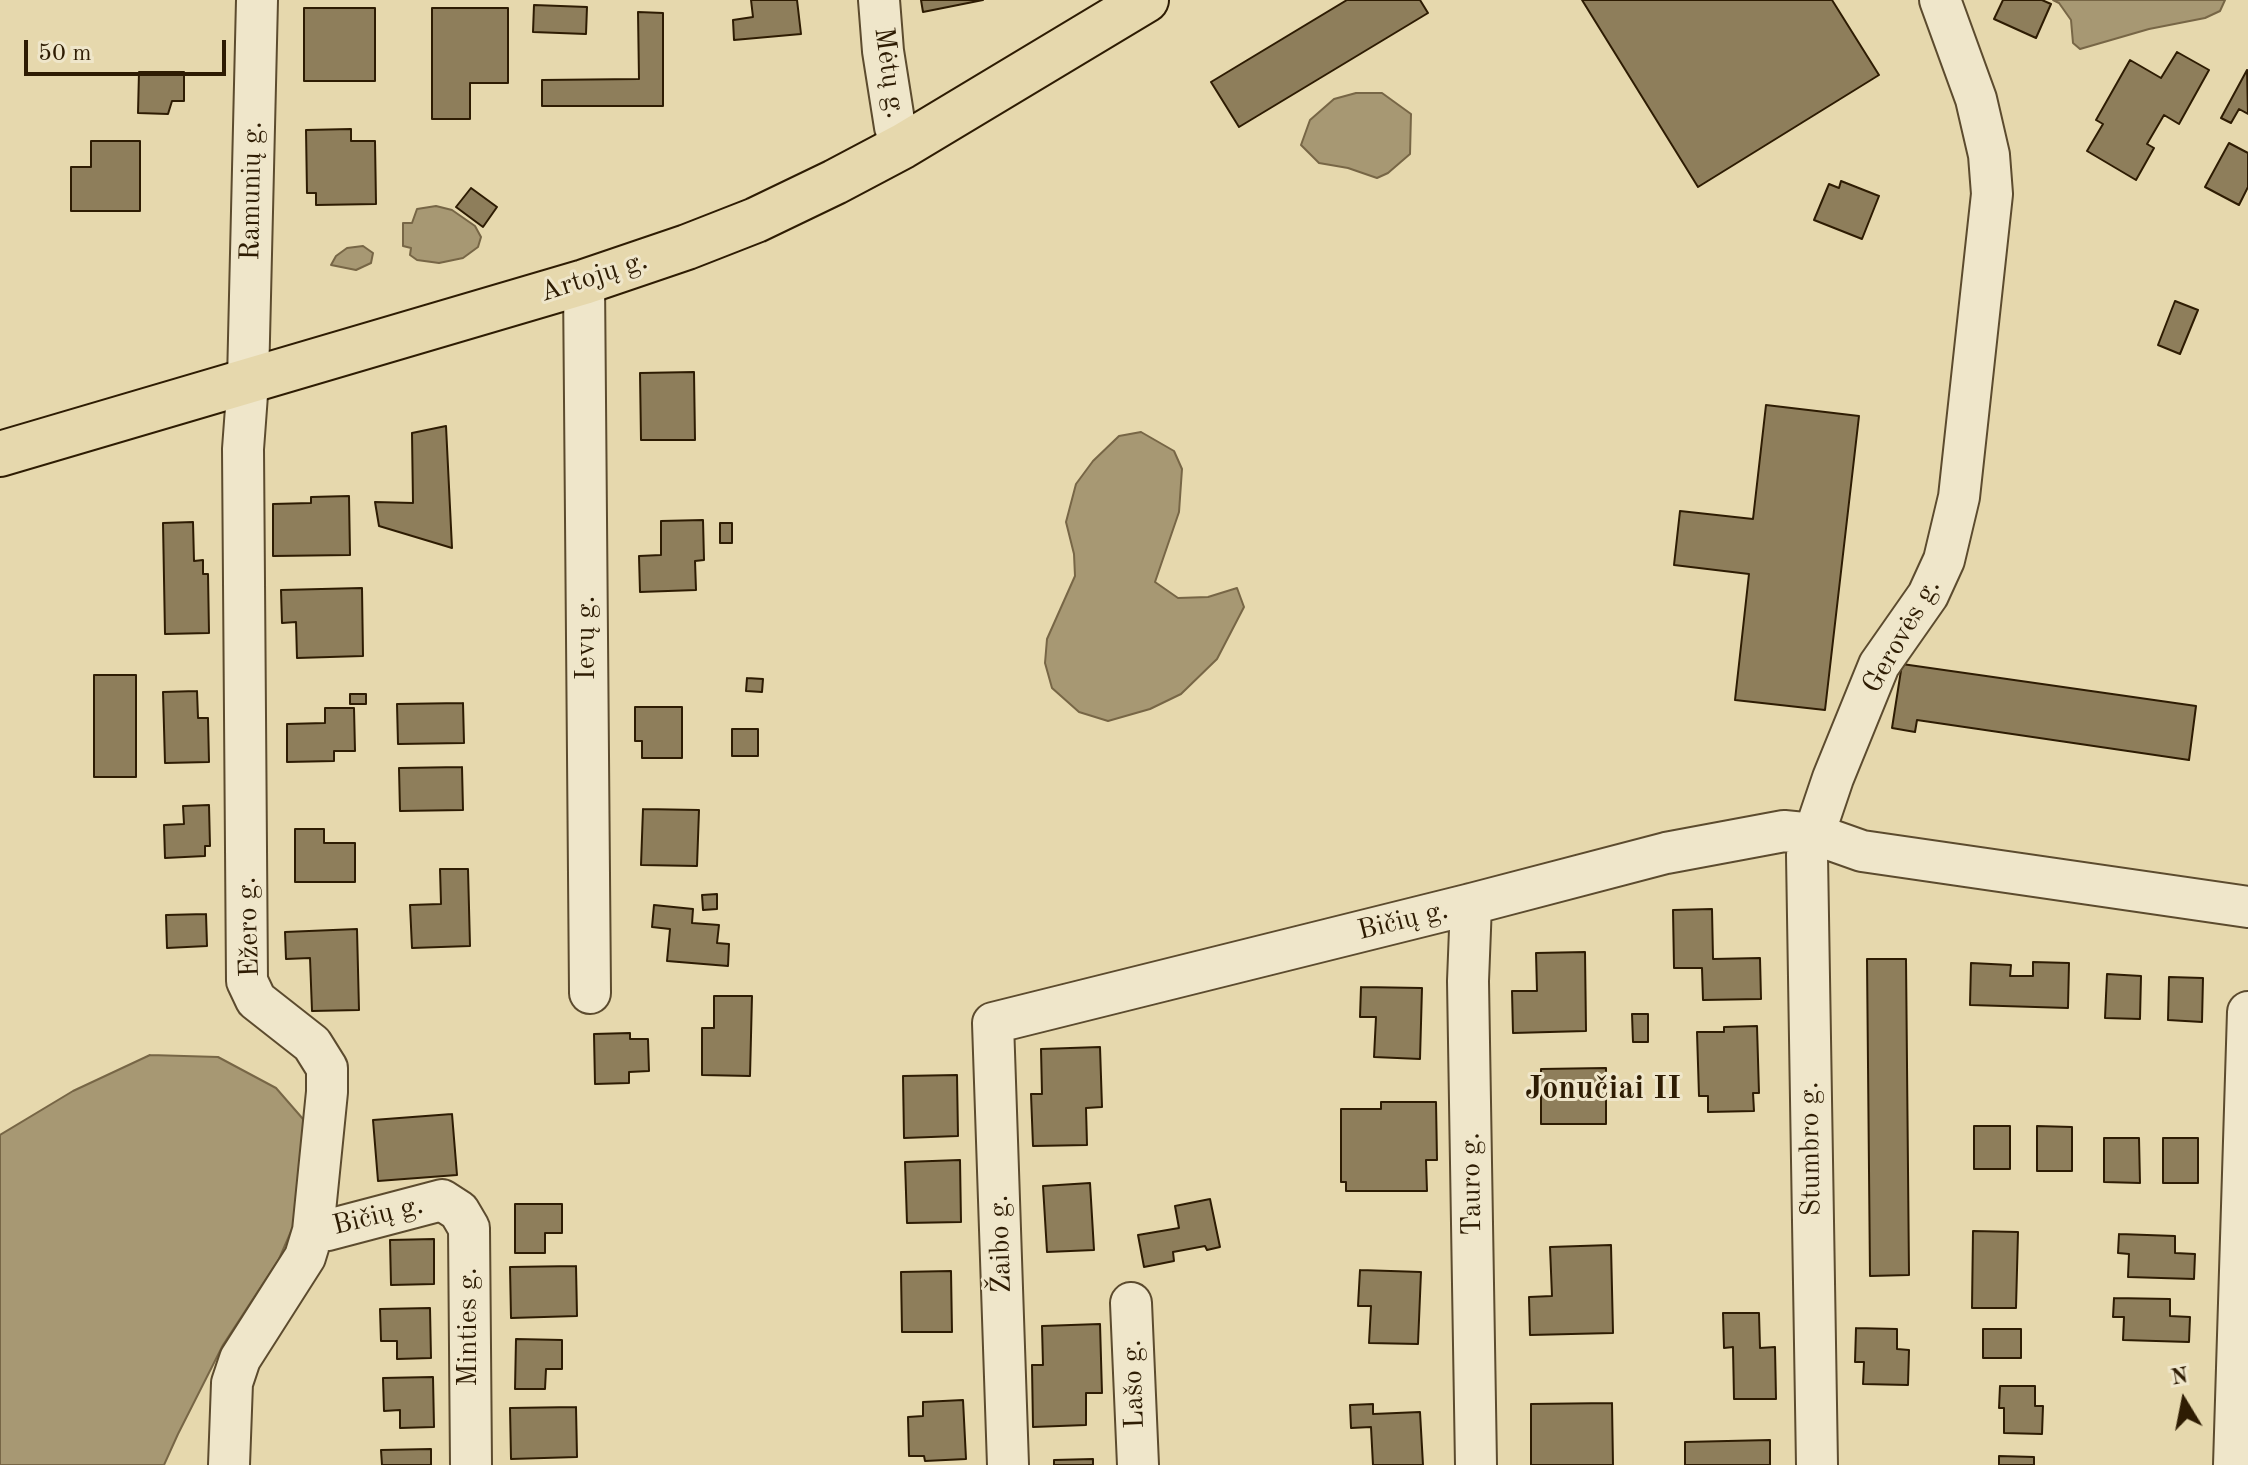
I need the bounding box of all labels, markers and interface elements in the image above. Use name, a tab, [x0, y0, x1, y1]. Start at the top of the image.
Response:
scale bar	[28, 24, 230, 74]
street label: Mėtų g.	[866, 25, 912, 121]
text: 50 m	[38, 42, 92, 66]
street label: Ramunių g.	[234, 121, 270, 261]
street label: Artojų g.	[536, 244, 652, 310]
street label: Gerovės g.	[1856, 572, 1948, 700]
street label: Ievų g.	[570, 596, 604, 680]
street label: Ežero g.	[230, 876, 268, 978]
street label: Bičių g.	[1354, 894, 1452, 948]
district label: Jonučiai II	[1525, 1071, 1681, 1109]
street label: Stumbro g.	[1793, 1081, 1829, 1217]
street label: Tauro g.	[1454, 1132, 1490, 1236]
street label: Bičių g.	[329, 1189, 427, 1243]
street label: Žaibo g.	[982, 1194, 1020, 1294]
street label: Minties g.	[452, 1267, 486, 1387]
street label: Lašo g.	[1116, 1339, 1152, 1429]
north arrow	[2144, 1361, 2224, 1441]
text: N	[2170, 1365, 2190, 1390]

